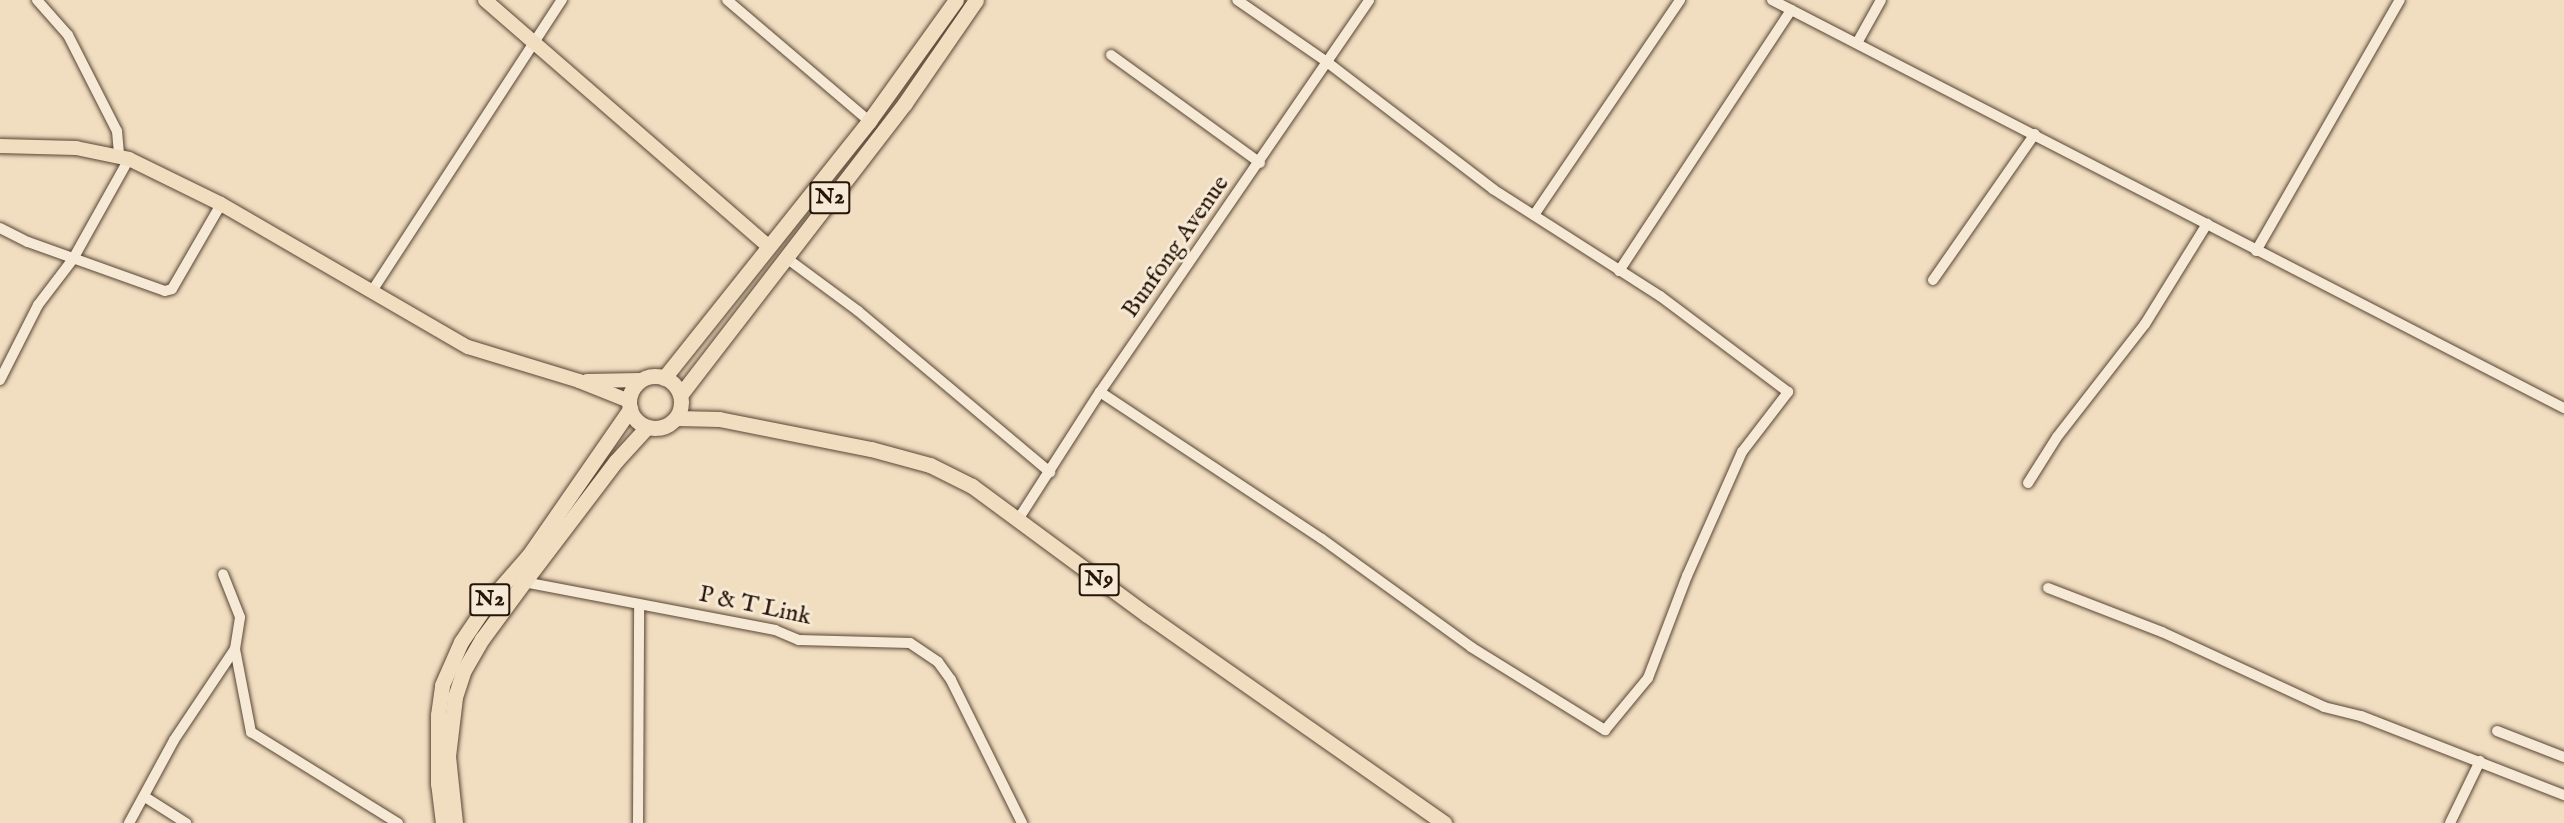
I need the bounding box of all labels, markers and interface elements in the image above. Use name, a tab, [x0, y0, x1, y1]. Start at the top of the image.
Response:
street label: Bunfong Avenue	[1116, 170, 1236, 324]
road number: N2	[809, 179, 851, 217]
road number: N9	[1078, 561, 1120, 599]
street label: P & T Link	[696, 580, 814, 632]
road number: N2	[469, 581, 511, 619]

